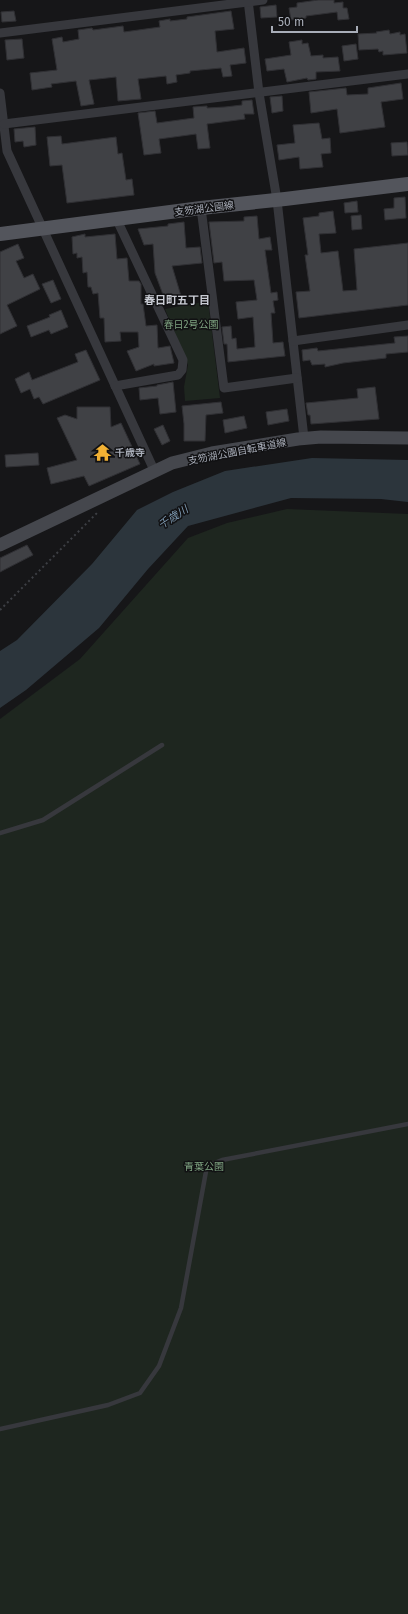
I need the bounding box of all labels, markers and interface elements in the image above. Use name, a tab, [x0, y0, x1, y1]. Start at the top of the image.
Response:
scale bar	[272, 8, 357, 34]
text: 50 m	[278, 15, 304, 29]
street label: 支笏湖公園線	[174, 199, 235, 219]
district label: 春日町五丁目	[144, 294, 210, 307]
park label: 春日2号公園	[164, 319, 218, 331]
street label: 支笏湖公園自転車道線	[187, 437, 287, 467]
temple icon: 千歳寺	[92, 442, 112, 462]
place label: 千歳寺	[115, 447, 145, 459]
water label: 千歳川	[156, 502, 191, 532]
park label: 青葉公園	[184, 1161, 224, 1173]

